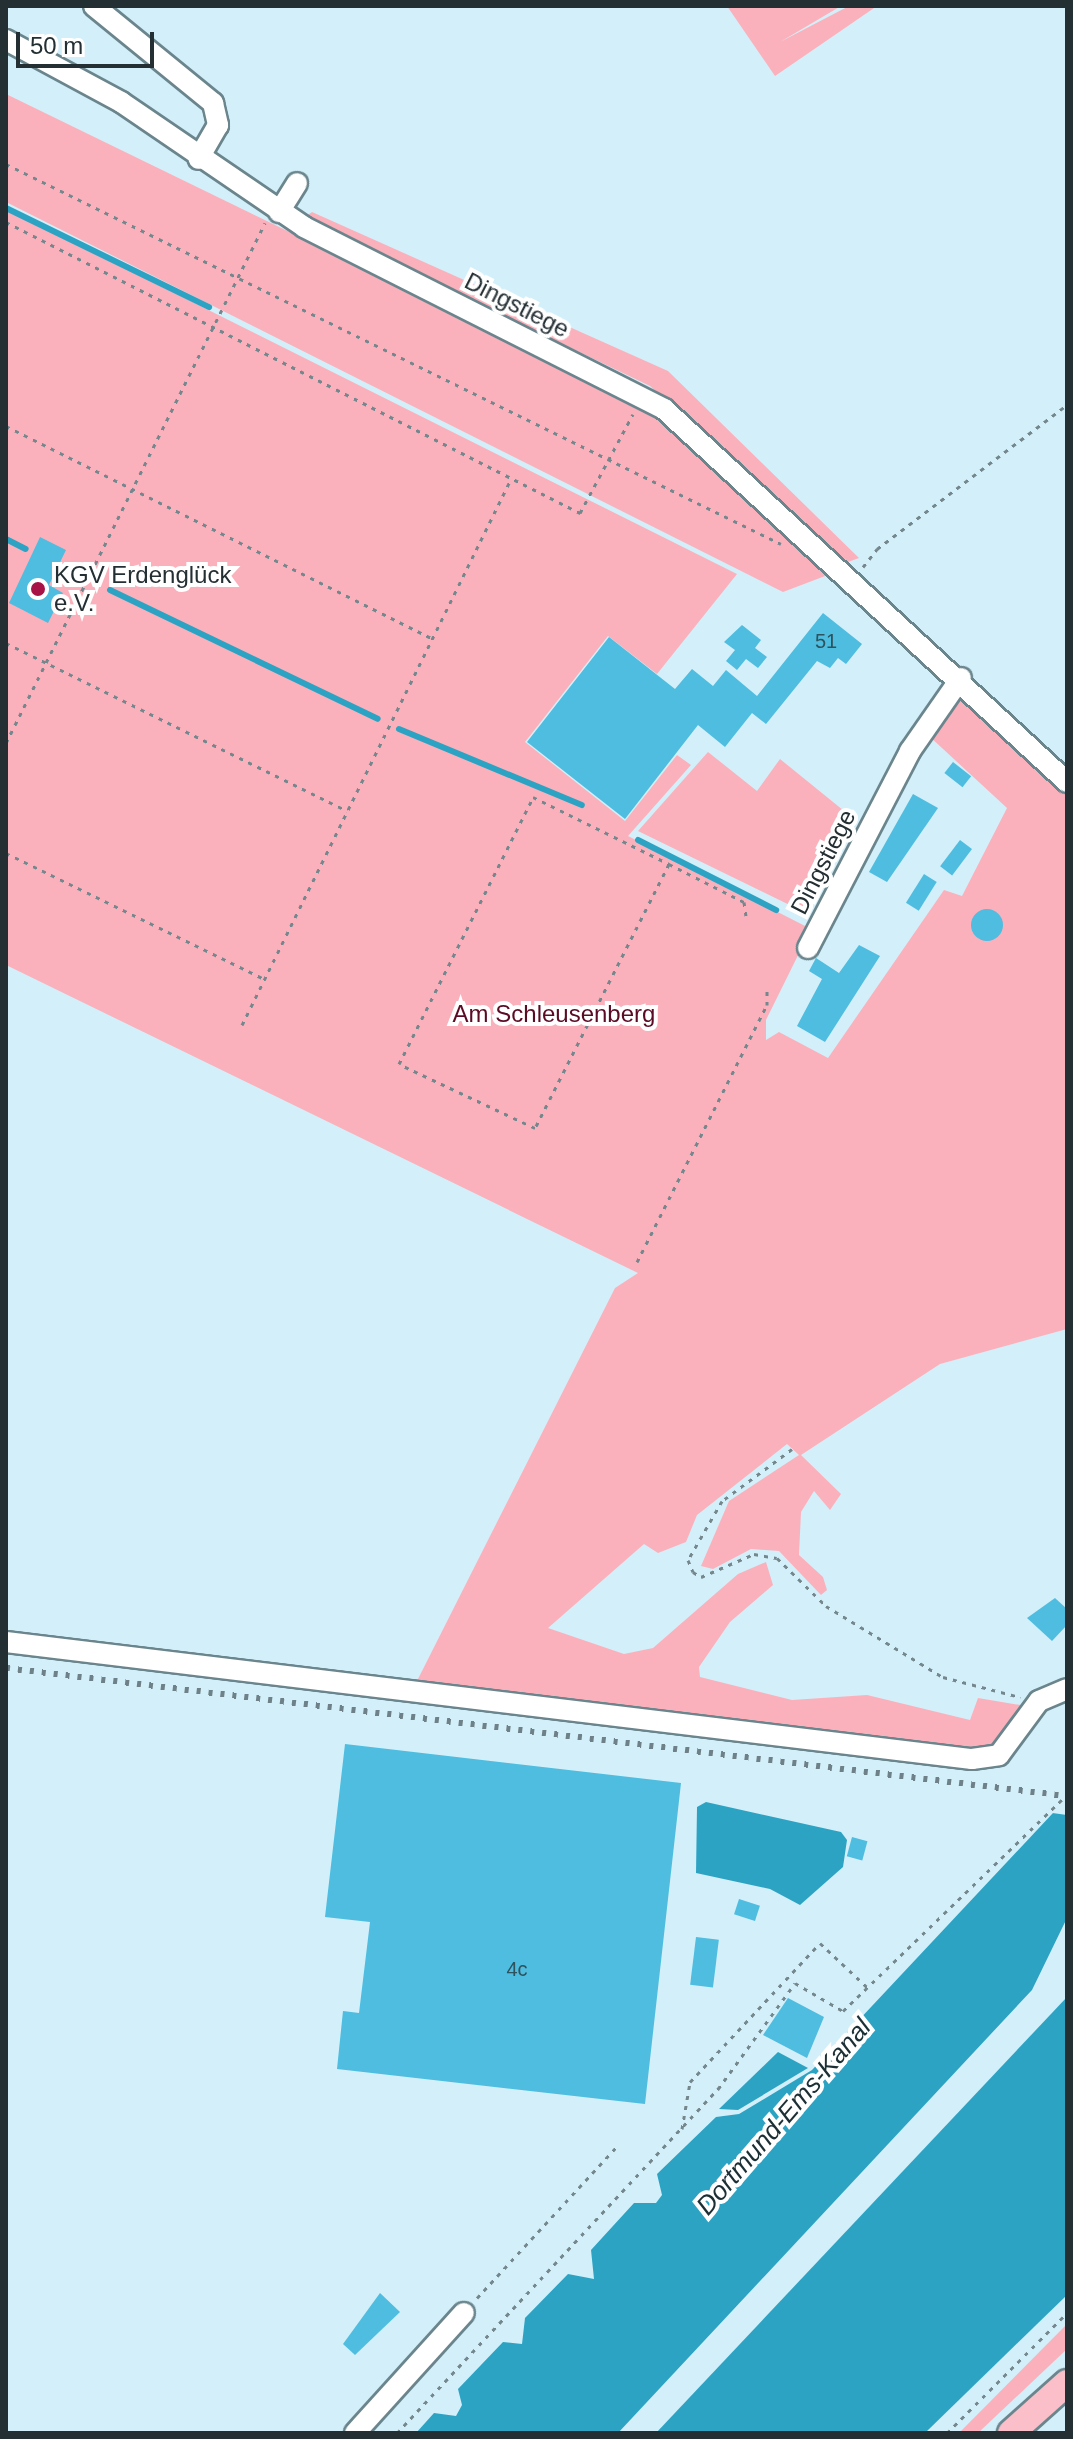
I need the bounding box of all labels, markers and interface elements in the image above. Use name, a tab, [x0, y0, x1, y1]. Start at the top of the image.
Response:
scale bar	[20, 16, 158, 66]
text: 50 m	[30, 32, 83, 59]
street label: Dingstiege	[460, 266, 574, 344]
place label: KGV Erdenglück e.V.	[54, 561, 231, 617]
marker: KGV Erdenglück e.V.	[29, 580, 47, 598]
house number: 51	[815, 629, 837, 653]
street label: Dingstiege	[784, 805, 862, 919]
park label: Am Schleusenberg	[453, 1000, 655, 1028]
house number: 4c	[506, 1957, 528, 1981]
water label: Dortmund-Ems-Kanal	[690, 2012, 878, 2222]

